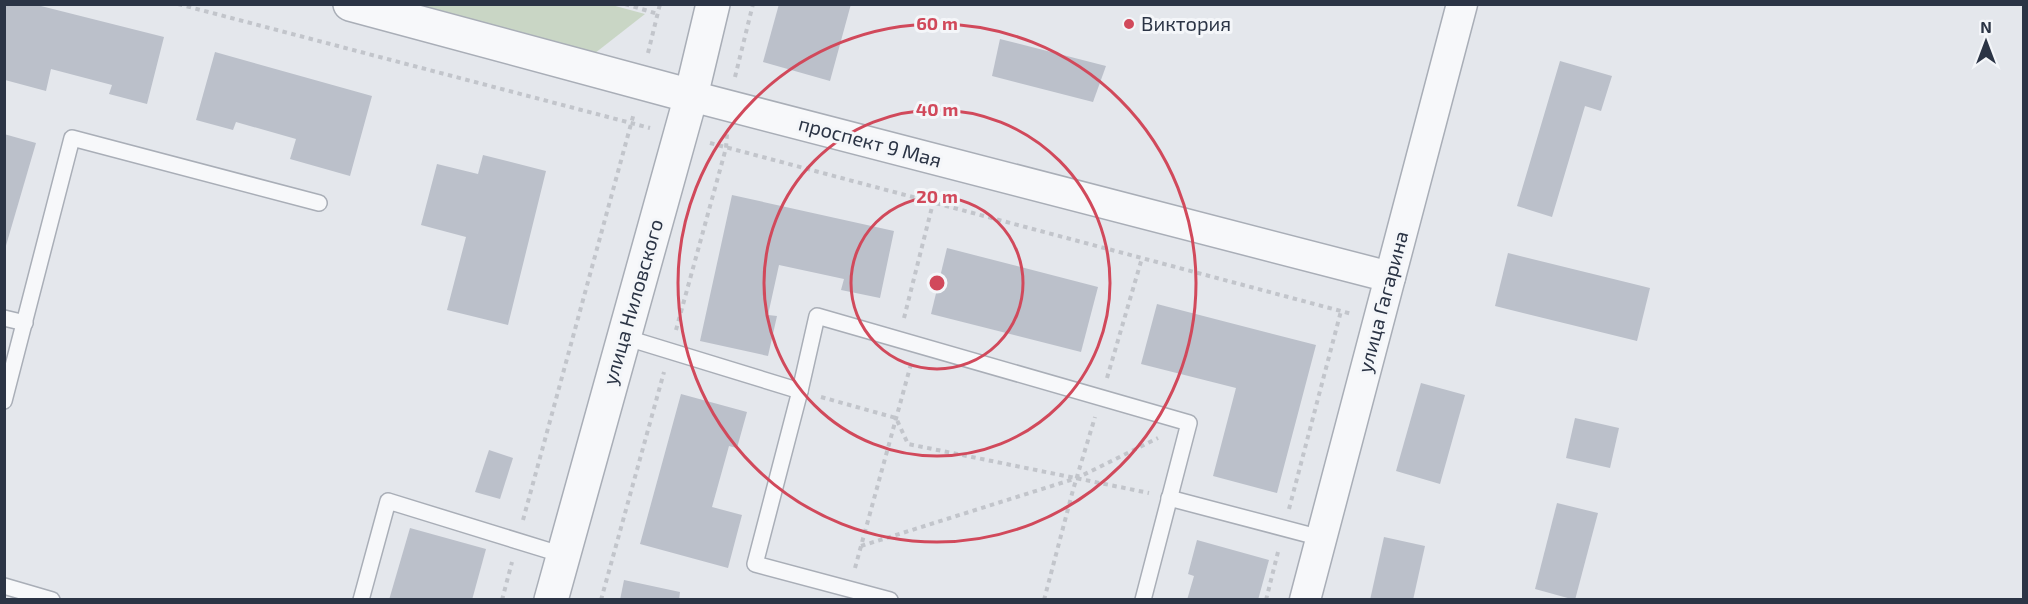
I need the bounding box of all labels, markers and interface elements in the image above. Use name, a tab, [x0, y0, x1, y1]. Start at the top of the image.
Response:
place label: Виктория	[1141, 11, 1231, 35]
text: 60 m	[916, 12, 958, 34]
north arrow	[1956, 12, 2016, 72]
marker: Виктория	[1122, 17, 1136, 31]
text: N	[1980, 17, 1992, 36]
text: 40 m	[916, 98, 958, 120]
street label: проспект 9 Мая	[796, 110, 944, 172]
text: 20 m	[916, 185, 958, 207]
street label: улица Ниловского	[597, 216, 668, 388]
street label: улица Гагарина	[1352, 228, 1413, 376]
centre of rings	[927, 273, 947, 293]

